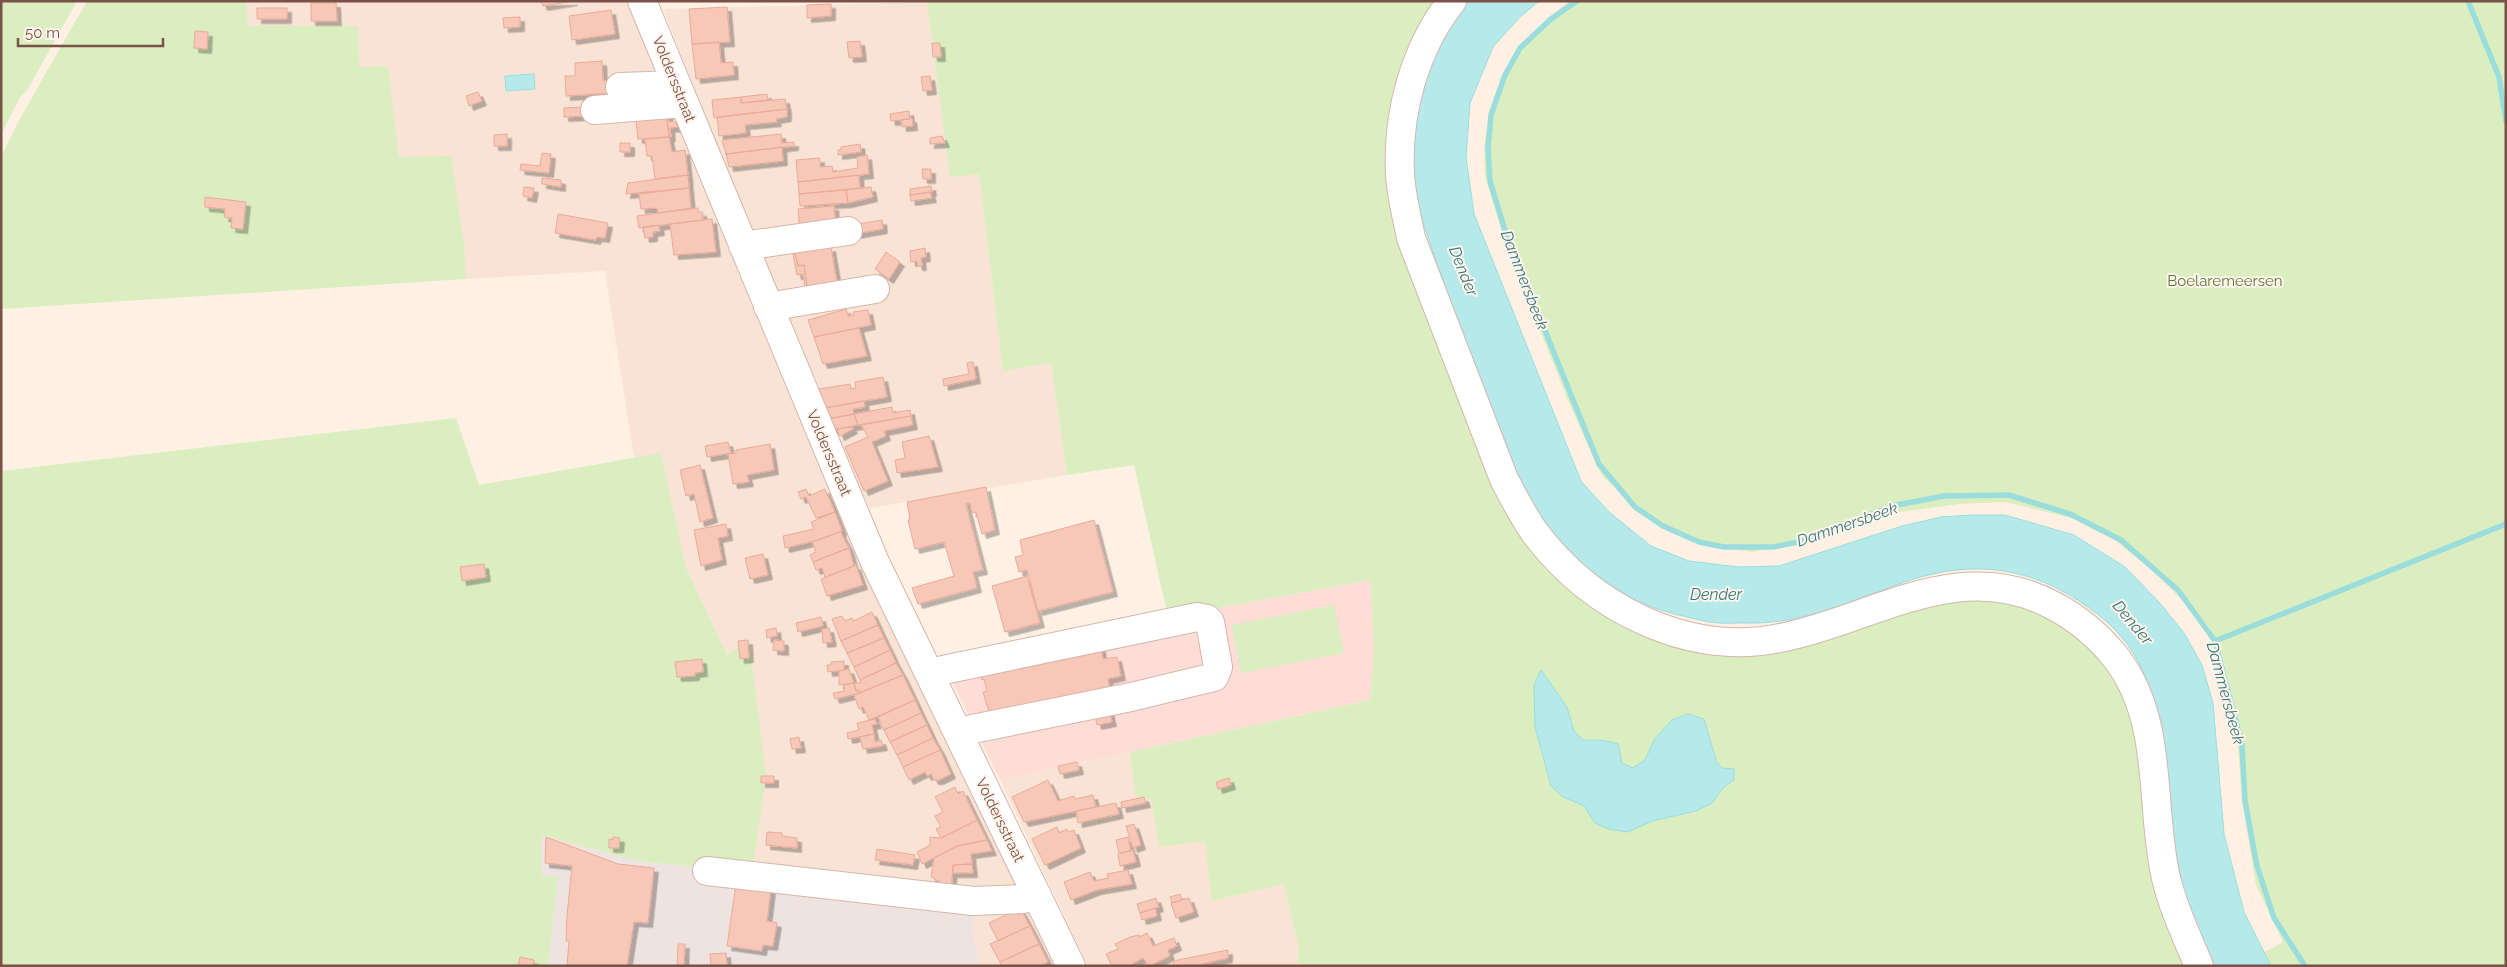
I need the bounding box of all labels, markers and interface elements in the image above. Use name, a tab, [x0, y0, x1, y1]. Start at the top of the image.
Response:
scale bar	[18, 15, 162, 47]
text: 50 m	[25, 24, 60, 42]
street label: Voldersstraat	[648, 33, 700, 125]
water label: Dammersbeek	[1497, 228, 1552, 333]
water label: Dender	[1445, 243, 1482, 299]
park label: Boelaremeersen	[2167, 272, 2283, 290]
street label: Voldersstraat	[803, 407, 855, 499]
water label: Dammersbeek	[1794, 498, 1900, 551]
water label: Dender	[1690, 585, 1743, 604]
water label: Dender	[2109, 596, 2157, 649]
water label: Dammersbeek	[2203, 640, 2248, 747]
street label: Voldersstraat	[972, 775, 1028, 865]

